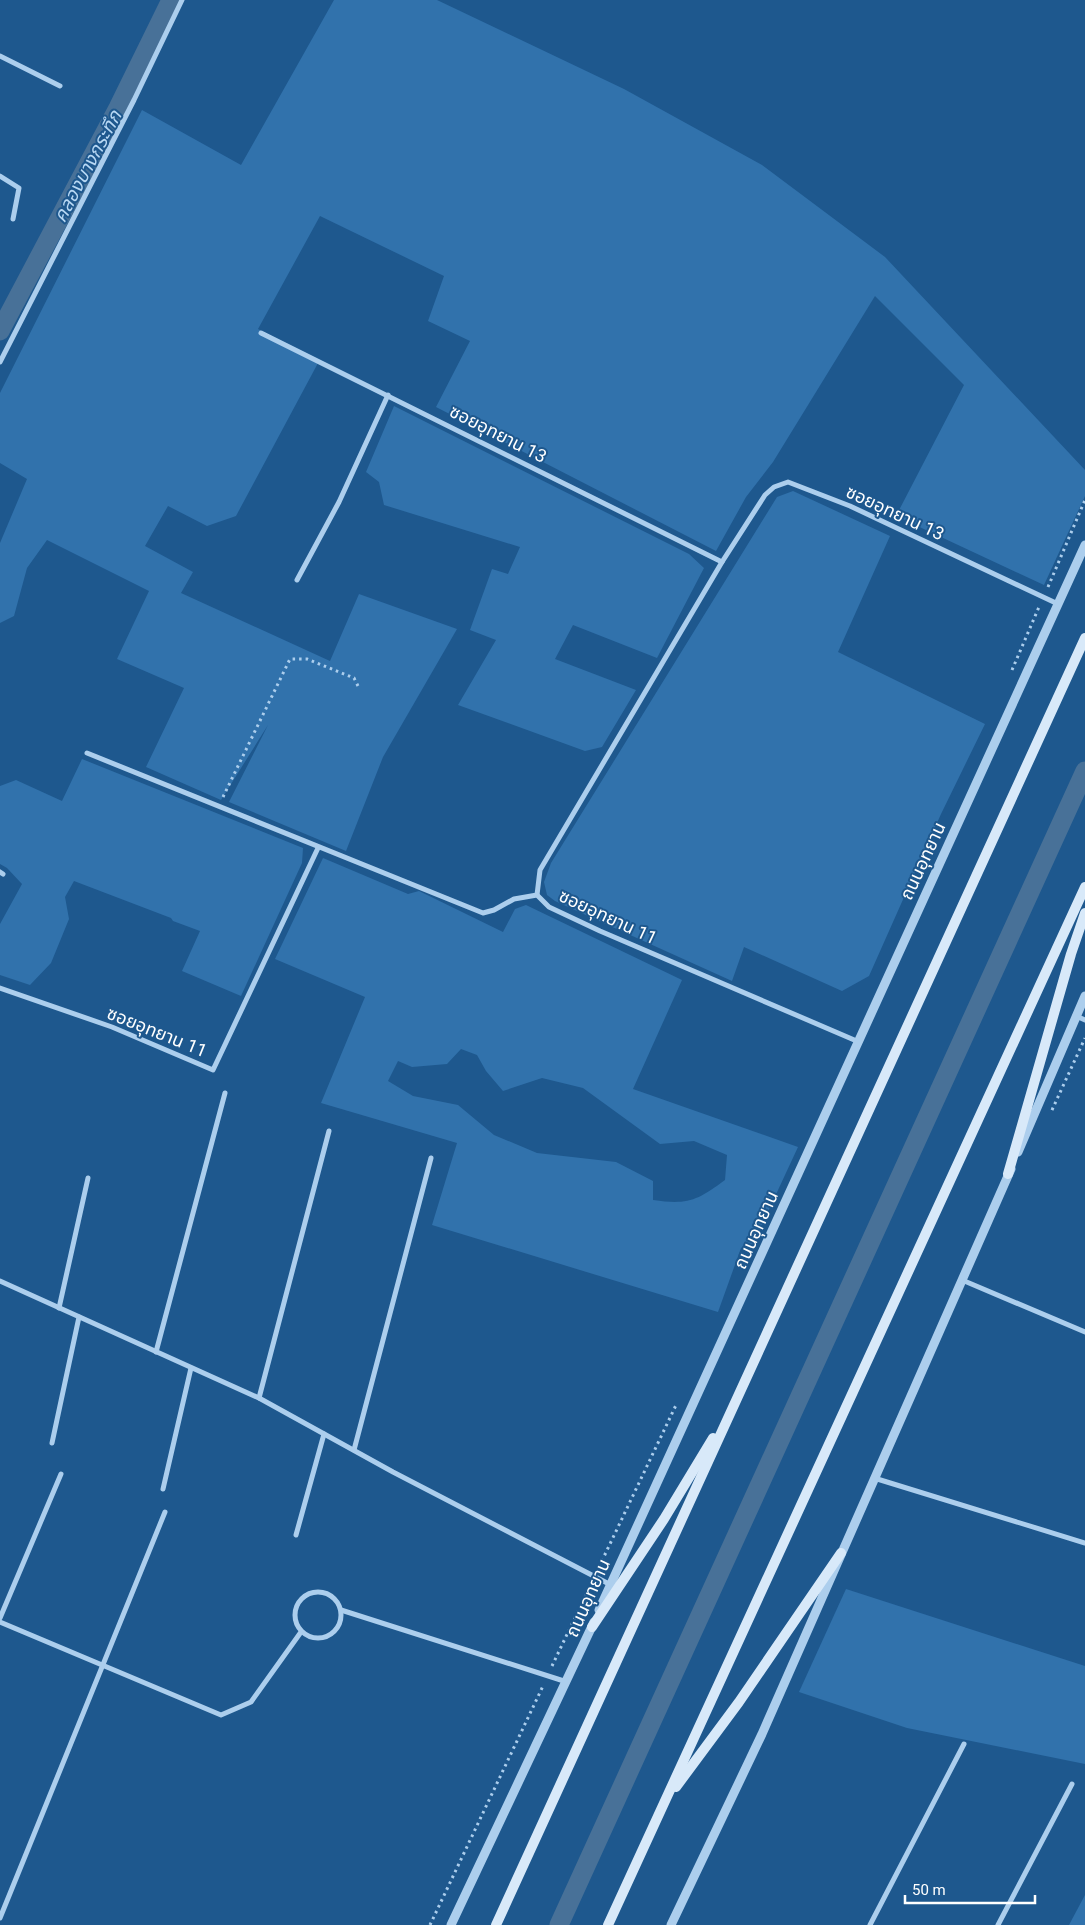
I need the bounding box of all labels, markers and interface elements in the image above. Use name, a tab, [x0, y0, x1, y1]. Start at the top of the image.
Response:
water label: คลองบางกระทึก	[48, 106, 127, 226]
street label: ซอยอุทยาน 13	[446, 400, 550, 468]
street label: ซอยอุทยาน 13	[842, 481, 948, 545]
street label: ถนนอุทยาน	[895, 819, 951, 903]
street label: ซอยอุทยาน 11	[555, 885, 661, 949]
street label: ซอยอุทยาน 11	[104, 1002, 210, 1062]
street label: ถนนอุทยาน	[729, 1188, 783, 1272]
street label: ถนนอุทยาน	[561, 1556, 615, 1640]
scale bar	[905, 1872, 1035, 1904]
text: 50 m	[912, 1881, 946, 1899]

